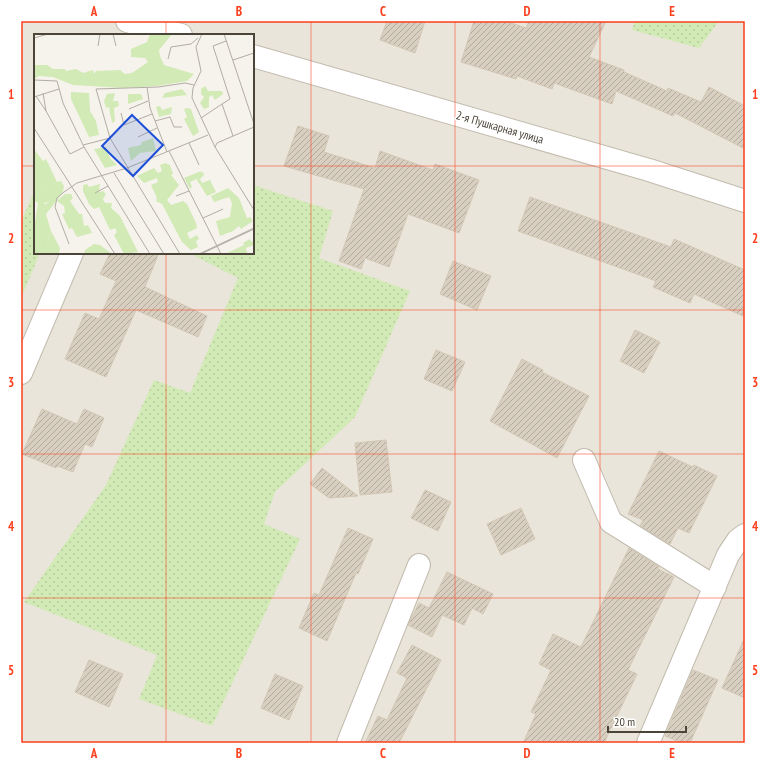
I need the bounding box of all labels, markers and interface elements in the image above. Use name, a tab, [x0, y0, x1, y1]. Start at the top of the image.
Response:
text: A	[90, 3, 98, 20]
text: B	[236, 3, 242, 20]
text: C	[380, 3, 386, 20]
text: D	[524, 3, 531, 20]
text: E	[669, 3, 675, 20]
inset map	[34, 34, 254, 254]
text: 1	[8, 86, 14, 103]
text: 1	[752, 86, 758, 103]
street label: 2-я Пушкарная улица	[454, 107, 546, 147]
text: 2	[8, 230, 14, 247]
text: 2	[752, 230, 758, 247]
text: 3	[8, 374, 14, 391]
text: 3	[752, 374, 758, 391]
text: 4	[8, 518, 15, 535]
text: 4	[752, 518, 759, 535]
text: 5	[8, 662, 14, 679]
text: 5	[752, 662, 758, 679]
scale bar	[608, 708, 686, 734]
text: 20 m	[614, 714, 635, 729]
text: A	[90, 745, 98, 762]
text: B	[236, 745, 242, 762]
text: C	[380, 745, 386, 762]
text: D	[524, 745, 531, 762]
text: E	[669, 745, 675, 762]

